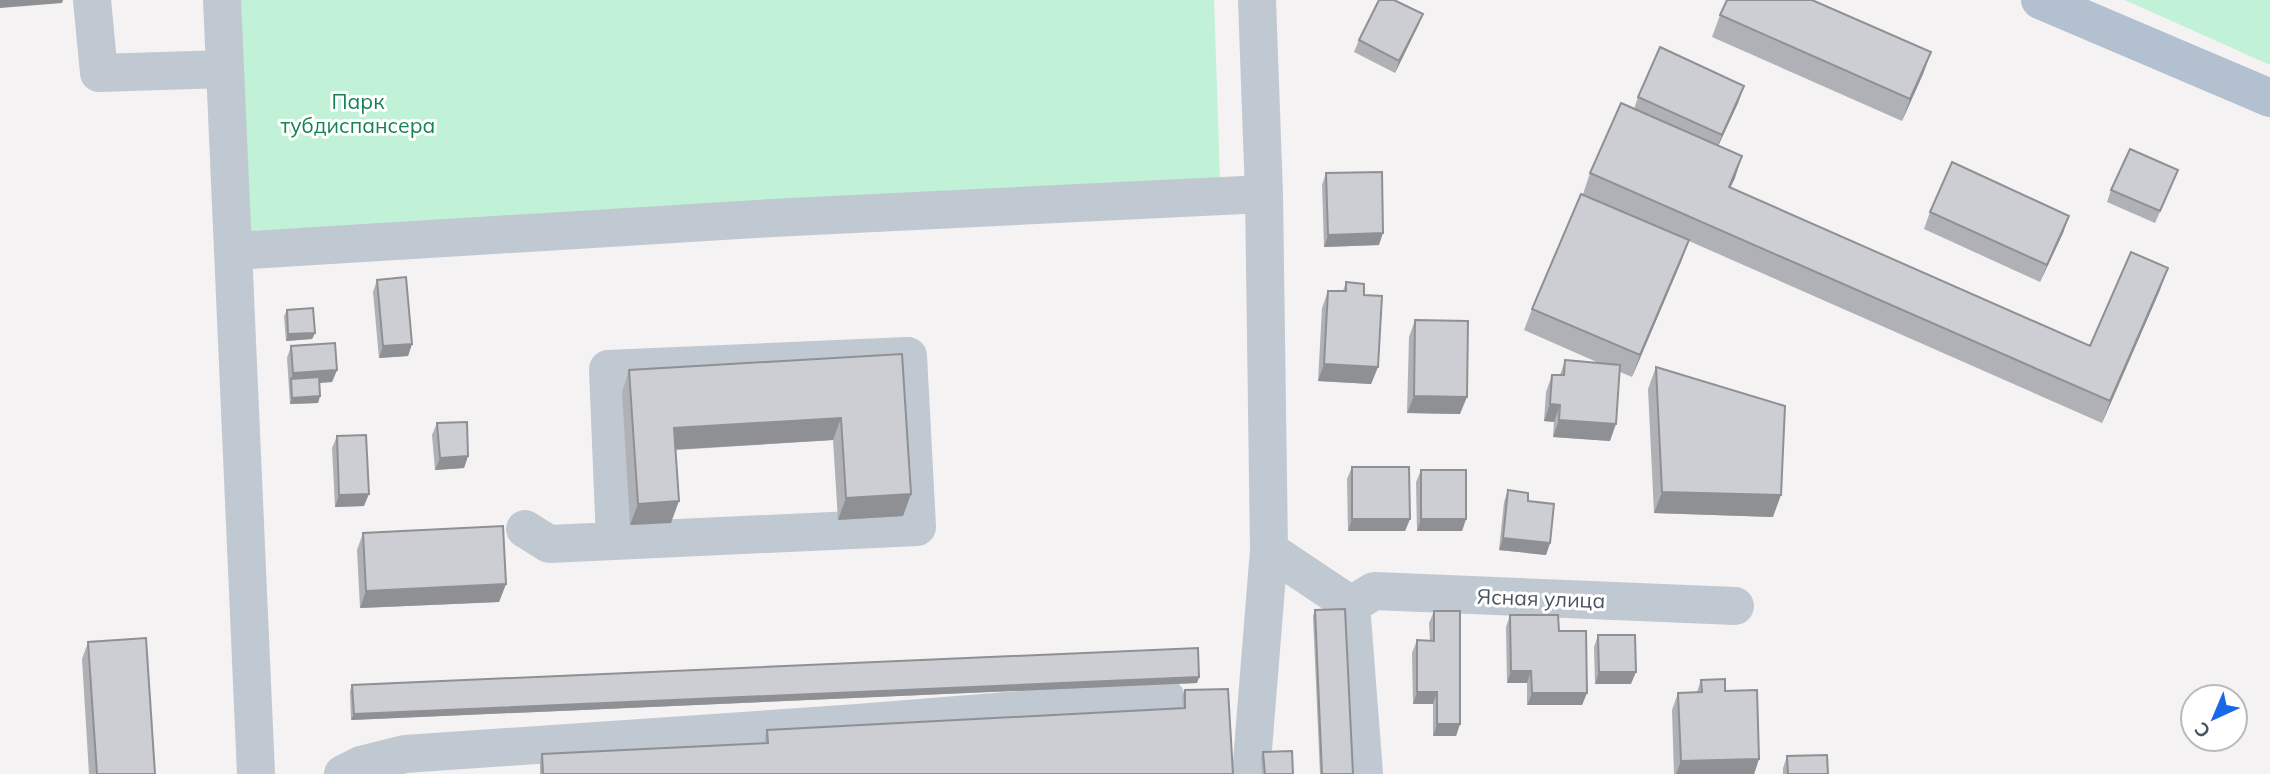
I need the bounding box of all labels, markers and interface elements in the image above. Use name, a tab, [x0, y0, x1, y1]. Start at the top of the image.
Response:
park label: Парк тубдиспансера	[281, 88, 435, 138]
street label: Ясная улица	[1476, 583, 1606, 613]
north arrow	[2179, 683, 2249, 753]
text: С	[2189, 717, 2215, 743]

